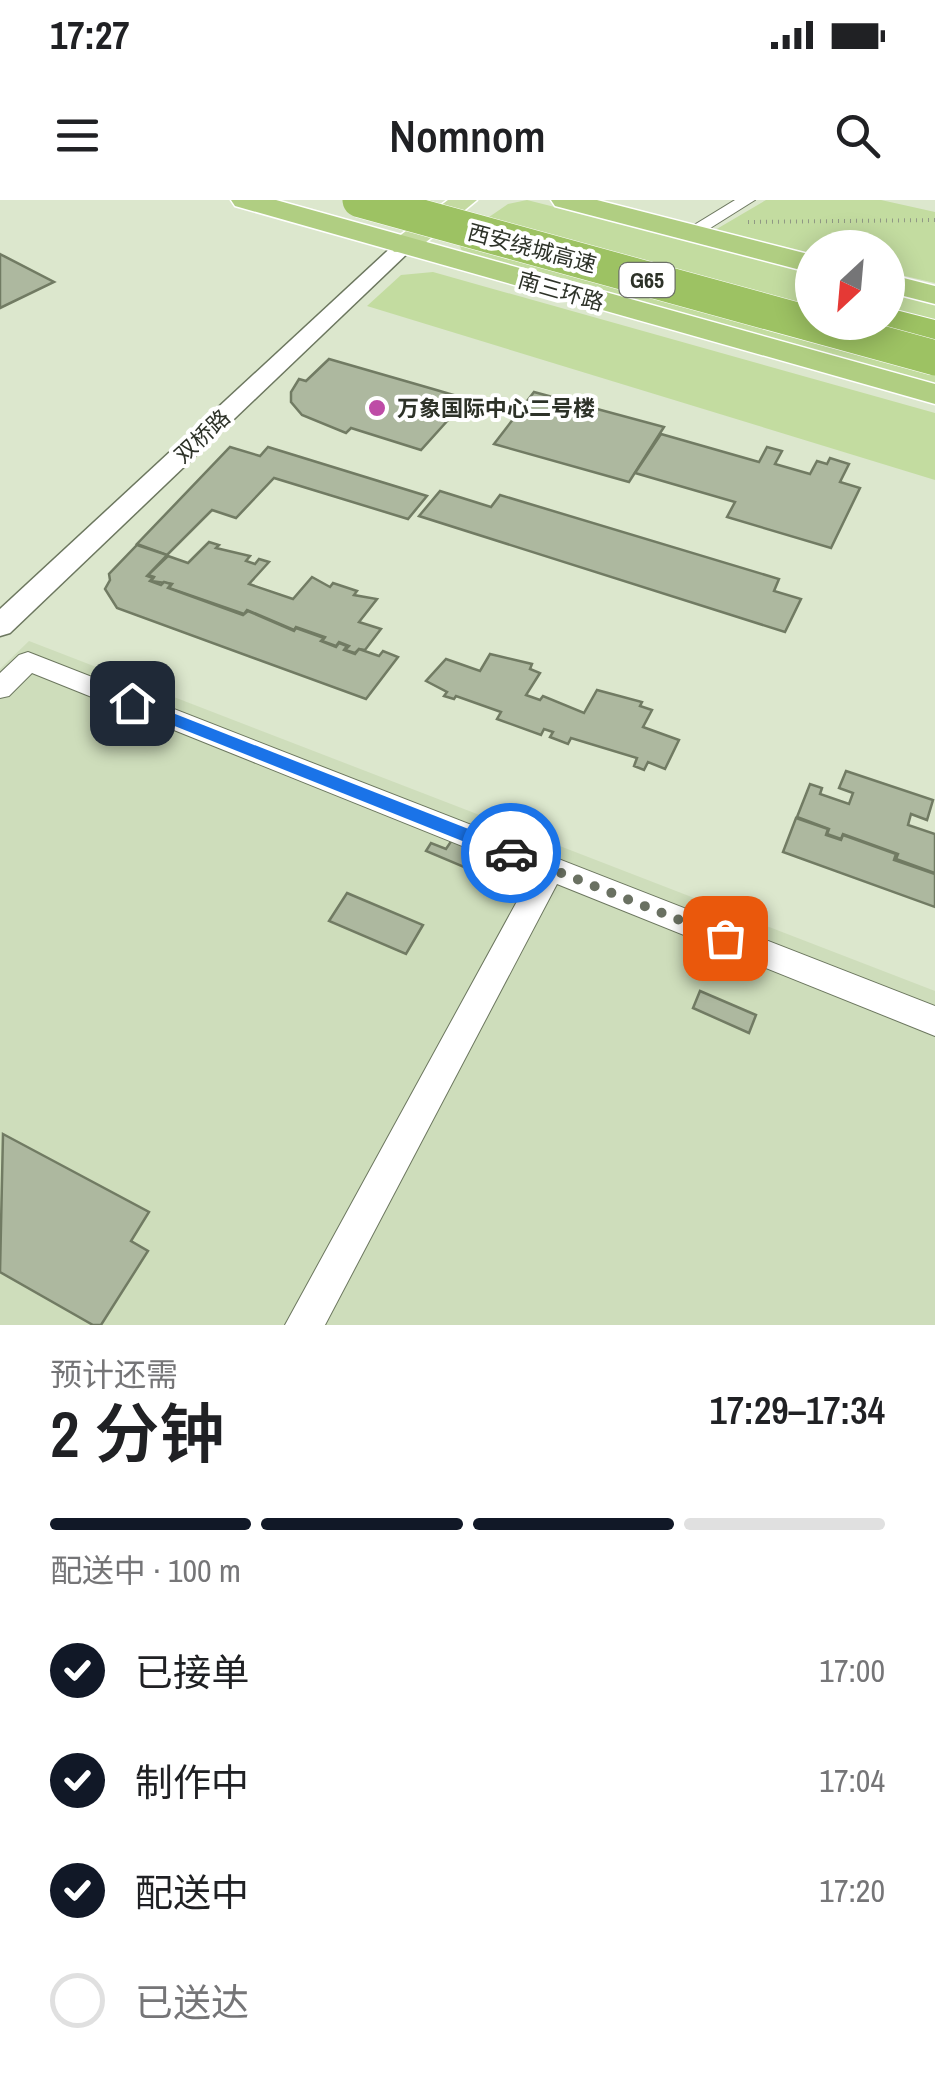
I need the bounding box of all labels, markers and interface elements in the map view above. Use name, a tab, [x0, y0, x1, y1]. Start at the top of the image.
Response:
text: 17:27	[50, 10, 130, 61]
text: Nomnom	[389, 105, 546, 166]
icon: menu	[50, 108, 105, 163]
icon: search	[830, 108, 885, 163]
street label: 西安绕城高速	[464, 216, 600, 280]
north arrow	[795, 230, 905, 340]
map controls	[795, 230, 905, 340]
road number: G65	[620, 263, 674, 297]
street label: 南三环路	[515, 264, 607, 318]
place label: 万象国际中心二号楼	[397, 393, 595, 423]
marker: 万象国际中心二号楼	[366, 397, 388, 419]
street label: 双桥路	[168, 403, 236, 469]
pin	[90, 661, 175, 746]
icon: home	[105, 676, 160, 731]
courier	[461, 803, 561, 903]
icon: car	[484, 826, 539, 881]
pin	[683, 896, 768, 981]
icon: bag	[698, 911, 753, 966]
text: 预计还需	[50, 1353, 178, 1396]
text: 17:29–17:34	[709, 1385, 885, 1436]
text: 2 分钟	[50, 1390, 224, 1477]
text: 配送中 · 100 m	[50, 1549, 241, 1592]
icon: check	[50, 1643, 105, 1698]
text: 已接单	[135, 1647, 249, 1698]
text: 17:00	[819, 1649, 885, 1692]
icon: check	[50, 1753, 105, 1808]
text: 制作中	[135, 1757, 249, 1808]
text: 17:04	[819, 1759, 885, 1802]
icon: check	[50, 1863, 105, 1918]
text: 配送中	[135, 1867, 249, 1918]
text: 17:20	[819, 1869, 885, 1912]
text: 已送达	[135, 1977, 249, 2028]

